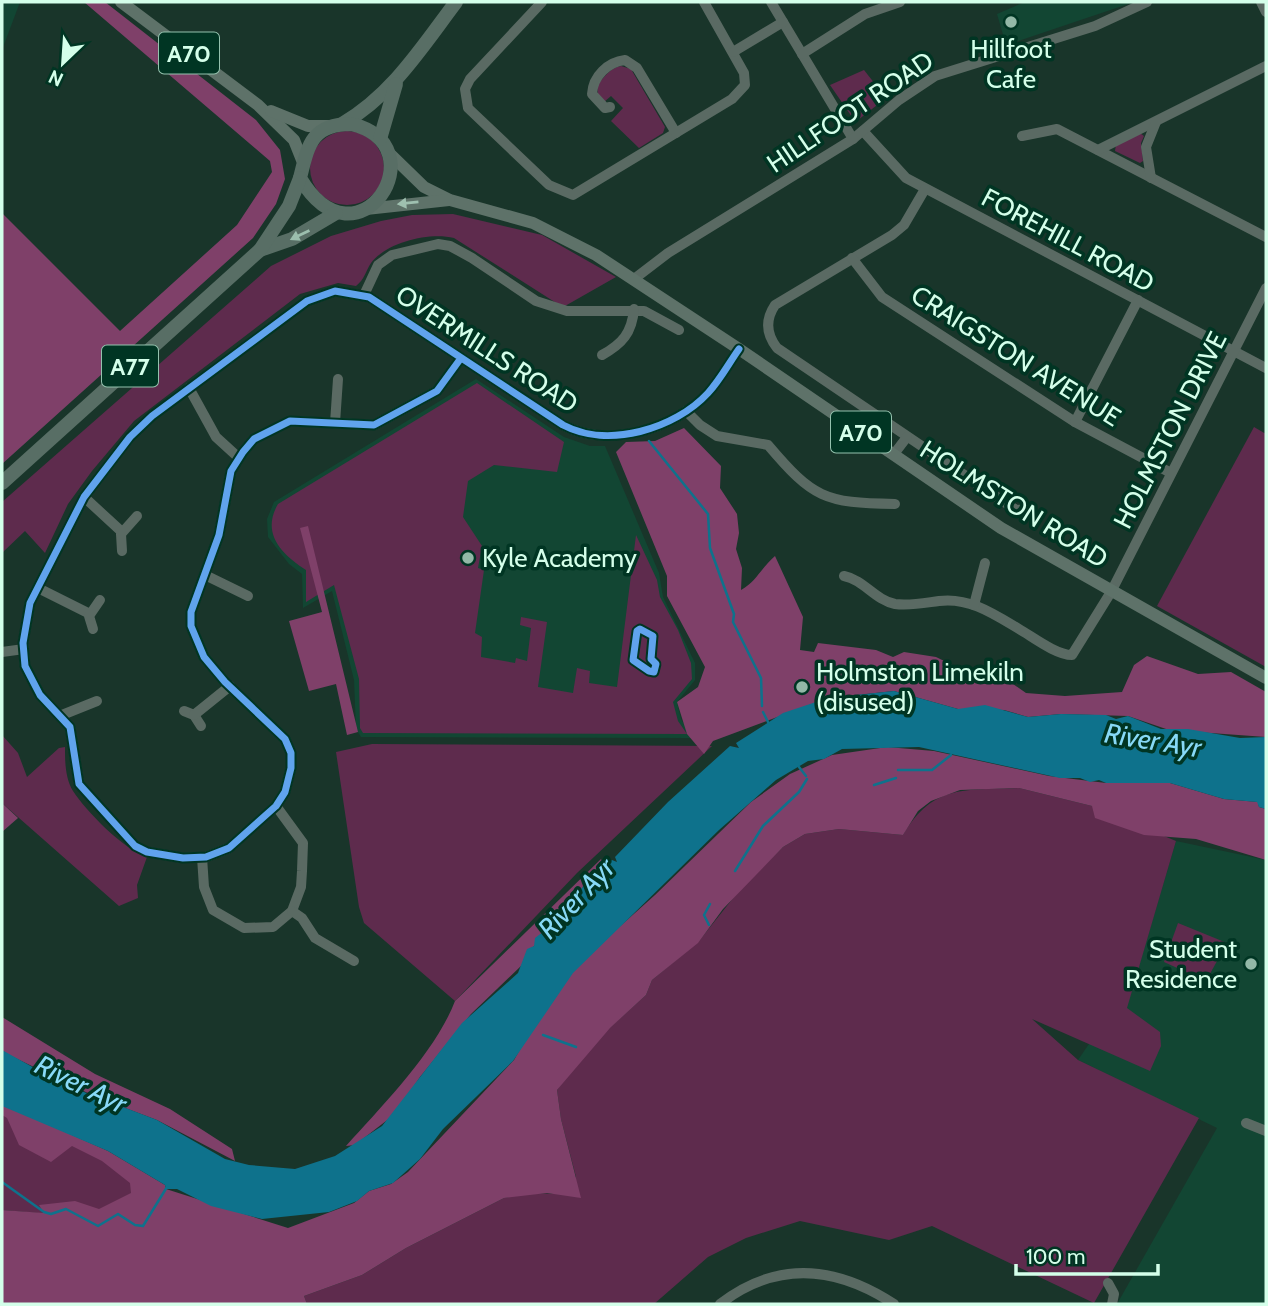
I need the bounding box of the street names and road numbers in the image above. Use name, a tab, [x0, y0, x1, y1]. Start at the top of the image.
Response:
road number: A70	[159, 32, 219, 74]
street label: HILLFOOT ROAD	[761, 45, 939, 179]
street label: FOREHILL ROAD	[976, 181, 1160, 299]
street label: OVERMILLS ROAD	[390, 278, 584, 420]
street label: CRAIGSTON AVENUE	[905, 279, 1127, 433]
street label: HOLMSTON DRIVE	[1107, 326, 1233, 534]
road number: A77	[102, 346, 158, 386]
road number: A70	[831, 412, 891, 452]
street label: HOLMSTON ROAD	[914, 433, 1114, 575]

